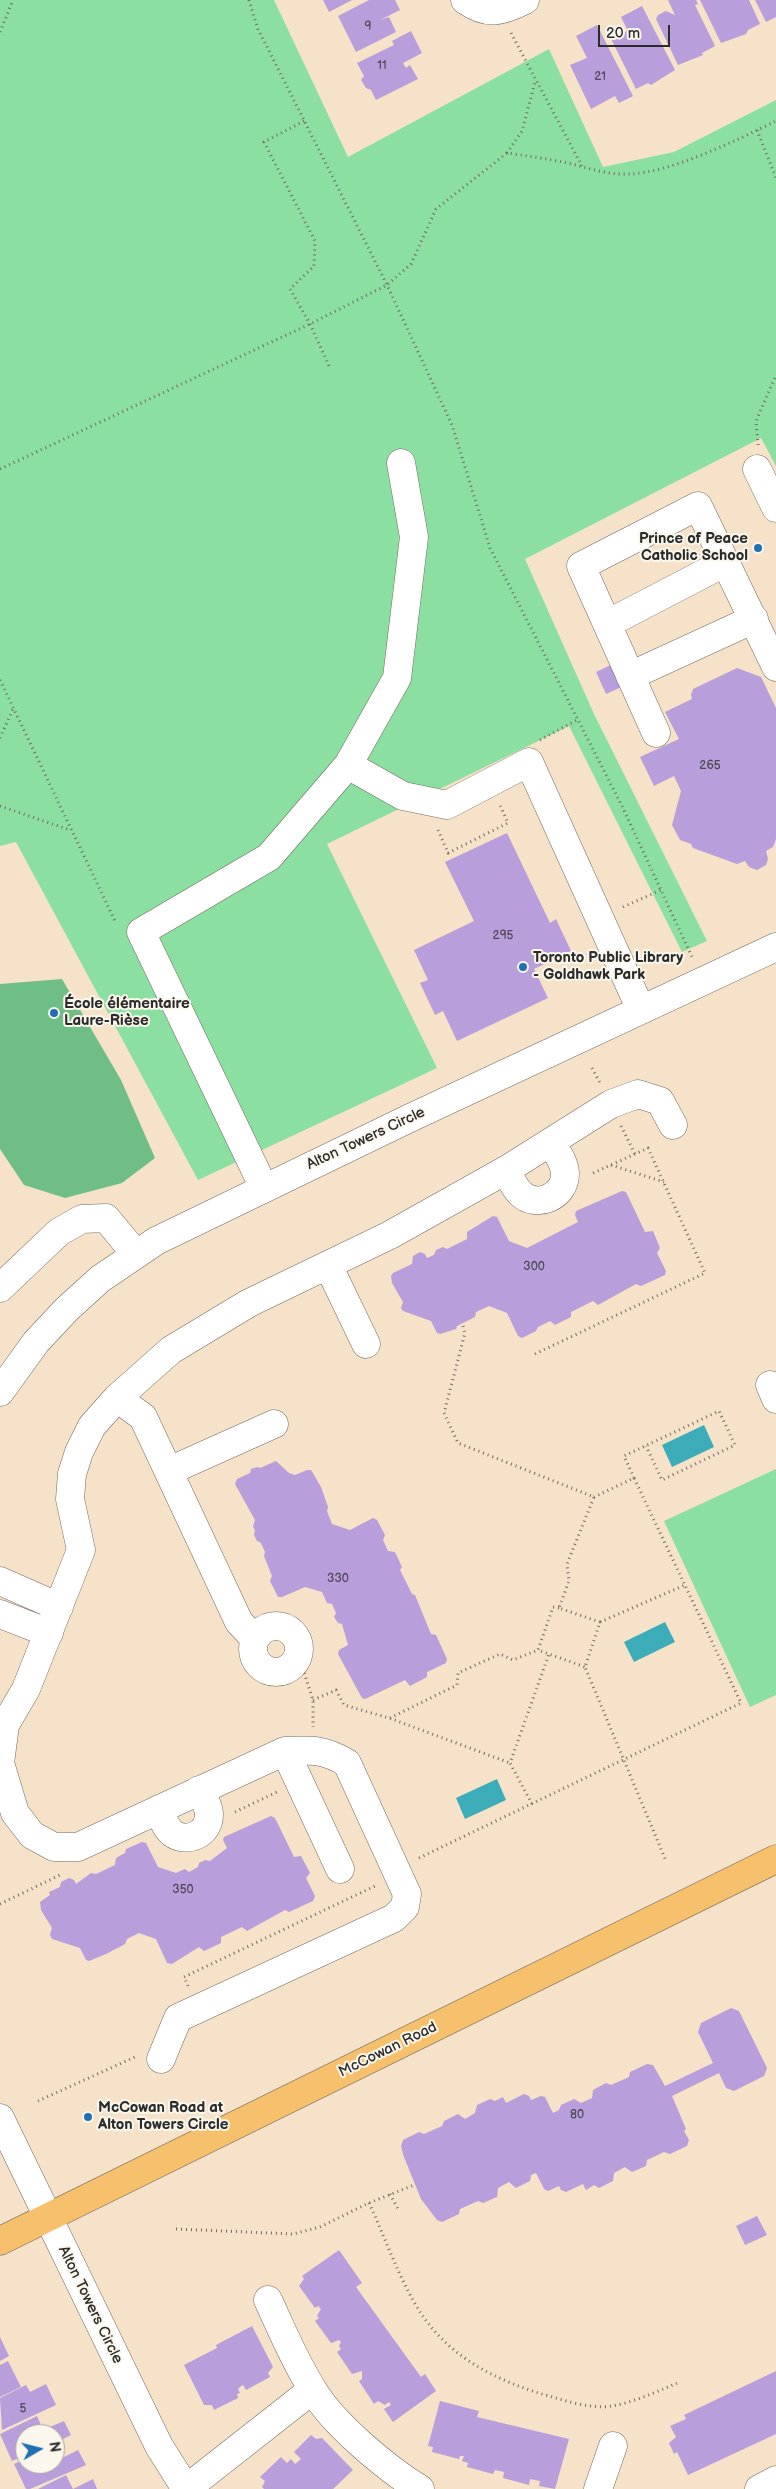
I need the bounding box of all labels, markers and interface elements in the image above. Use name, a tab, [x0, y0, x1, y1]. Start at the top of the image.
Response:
scale bar	[601, 15, 674, 47]
house number: 9	[365, 20, 371, 34]
text: 20 m	[606, 24, 640, 43]
house number: 11	[377, 59, 387, 73]
house number: 21	[594, 70, 606, 84]
place label: Prince of Peace Catholic School	[639, 530, 748, 565]
marker: Prince of Peace Catholic School	[752, 542, 764, 554]
house number: 265	[699, 759, 721, 773]
house number: 295	[493, 929, 513, 943]
place label: Toronto Public Library - Goldhawk Park	[533, 949, 683, 984]
marker: Toronto Public Library - Goldhawk Park	[517, 961, 529, 973]
place label: École élémentaire Laure-Rièse	[64, 995, 190, 1030]
marker: École élémentaire Laure-Rièse	[48, 1007, 60, 1019]
street label: Alton Towers Circle	[304, 1104, 428, 1174]
house number: 300	[523, 1260, 545, 1274]
house number: 330	[327, 1572, 349, 1586]
house number: 350	[172, 1883, 194, 1897]
street label: McCowan Road	[336, 2018, 440, 2082]
place label: McCowan Road at Alton Towers Circle	[98, 2099, 228, 2134]
house number: 80	[570, 2108, 584, 2122]
marker: McCowan Road at Alton Towers Circle	[82, 2111, 94, 2123]
street label: Alton Towers Circle	[54, 2243, 126, 2367]
house number: 5	[20, 2402, 26, 2416]
north arrow	[15, 2424, 65, 2474]
text: N	[45, 2441, 64, 2453]

